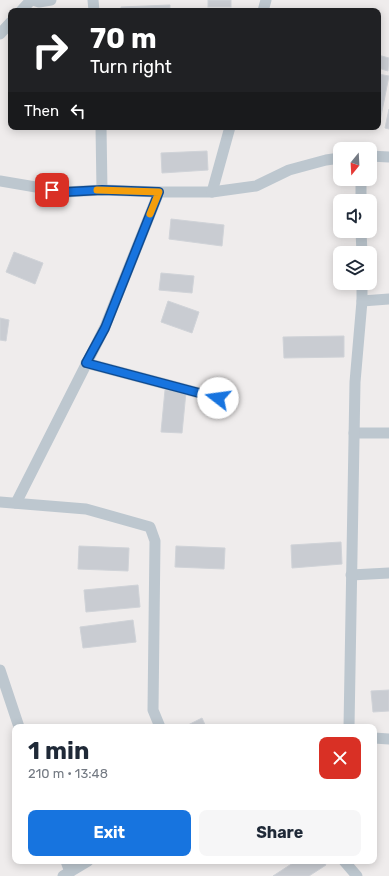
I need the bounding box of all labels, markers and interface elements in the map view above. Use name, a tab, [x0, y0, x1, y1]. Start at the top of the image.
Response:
text: 70 m	[90, 22, 157, 55]
icon: right	[24, 24, 76, 76]
text: Turn right	[90, 56, 172, 78]
icon: left	[67, 100, 89, 122]
text: Then	[24, 102, 59, 120]
north arrow	[333, 142, 377, 186]
map controls	[333, 142, 377, 290]
pin	[35, 173, 69, 207]
icon: arrive	[41, 179, 63, 201]
button: sound	[333, 194, 377, 238]
button: layers	[333, 246, 377, 290]
position arrow	[197, 377, 239, 419]
text: 1 min	[28, 737, 89, 765]
button: close	[319, 737, 361, 779]
text: 210 m · 13:48	[28, 766, 108, 781]
button: Exit	[28, 810, 191, 856]
button: Share	[199, 810, 361, 856]

